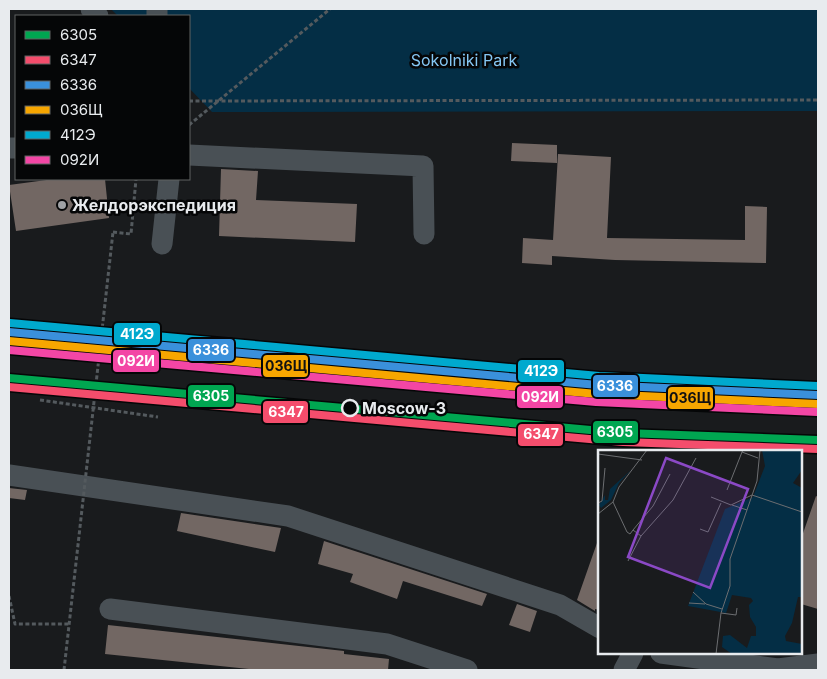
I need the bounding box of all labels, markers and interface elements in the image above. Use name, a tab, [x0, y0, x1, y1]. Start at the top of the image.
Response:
legend	[15, 15, 190, 180]
text: 6305	[60, 25, 97, 44]
text: 6347	[60, 50, 97, 69]
park label: Sokolniki Park	[411, 50, 517, 70]
text: 6336	[60, 75, 97, 94]
text: 036Щ	[60, 100, 103, 119]
text: 412Э	[60, 125, 96, 144]
text: 092И	[60, 150, 99, 169]
place label: Желдорэкспедиция	[72, 195, 236, 215]
marker: Желдорэкспедиция	[56, 199, 68, 211]
line badge: 412Э	[113, 322, 161, 346]
text: 412Э	[120, 325, 154, 342]
line badge: 6336	[187, 338, 235, 362]
text: 6336	[193, 341, 229, 358]
line badge: 092И	[112, 349, 160, 373]
text: 092И	[117, 352, 155, 369]
line badge: 036Щ	[262, 354, 309, 378]
text: 036Щ	[265, 357, 307, 374]
line badge: 412Э	[517, 359, 565, 383]
text: 412Э	[524, 362, 558, 379]
line badge: 6336	[592, 374, 639, 398]
text: 6336	[597, 377, 633, 394]
line badge: 6305	[187, 384, 235, 408]
line badge: 092И	[516, 385, 564, 409]
line badge: 036Щ	[667, 386, 714, 410]
text: 6305	[193, 387, 229, 404]
text: 092И	[521, 388, 559, 405]
text: 036Щ	[669, 389, 711, 406]
place label: Moscow-3	[362, 398, 446, 418]
marker: Moscow-3	[341, 399, 359, 417]
line badge: 6347	[262, 400, 309, 424]
text: 6347	[268, 403, 304, 420]
line badge: 6305	[592, 420, 639, 444]
line badge: 6347	[517, 423, 564, 447]
text: 6305	[597, 423, 633, 440]
text: 6347	[523, 425, 559, 442]
inset map	[598, 450, 802, 654]

